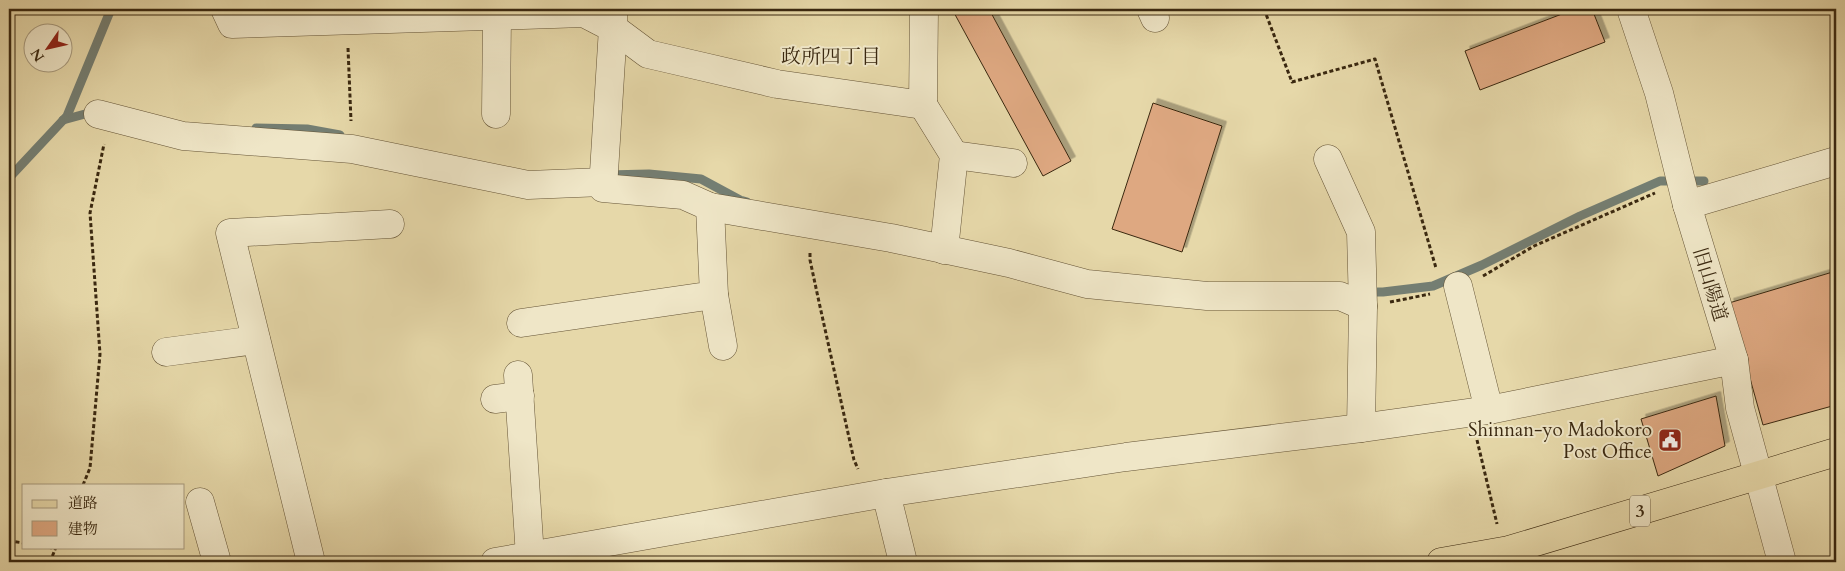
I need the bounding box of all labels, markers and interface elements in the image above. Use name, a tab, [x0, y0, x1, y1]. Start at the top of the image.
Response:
north arrow	[22, 22, 72, 72]
district label: 政所四丁目	[781, 43, 881, 70]
text: N	[26, 45, 49, 65]
street label: 旧山陽道	[1686, 244, 1734, 324]
place label: Shinnan-yo Madokoro Post Office	[1468, 417, 1652, 465]
public building icon: Shinnan-yo Madokoro Post Office	[1657, 427, 1683, 453]
legend	[22, 484, 185, 548]
text: 道路	[68, 493, 98, 513]
road number: 3	[1630, 496, 1650, 526]
text: 建物	[68, 519, 98, 539]

